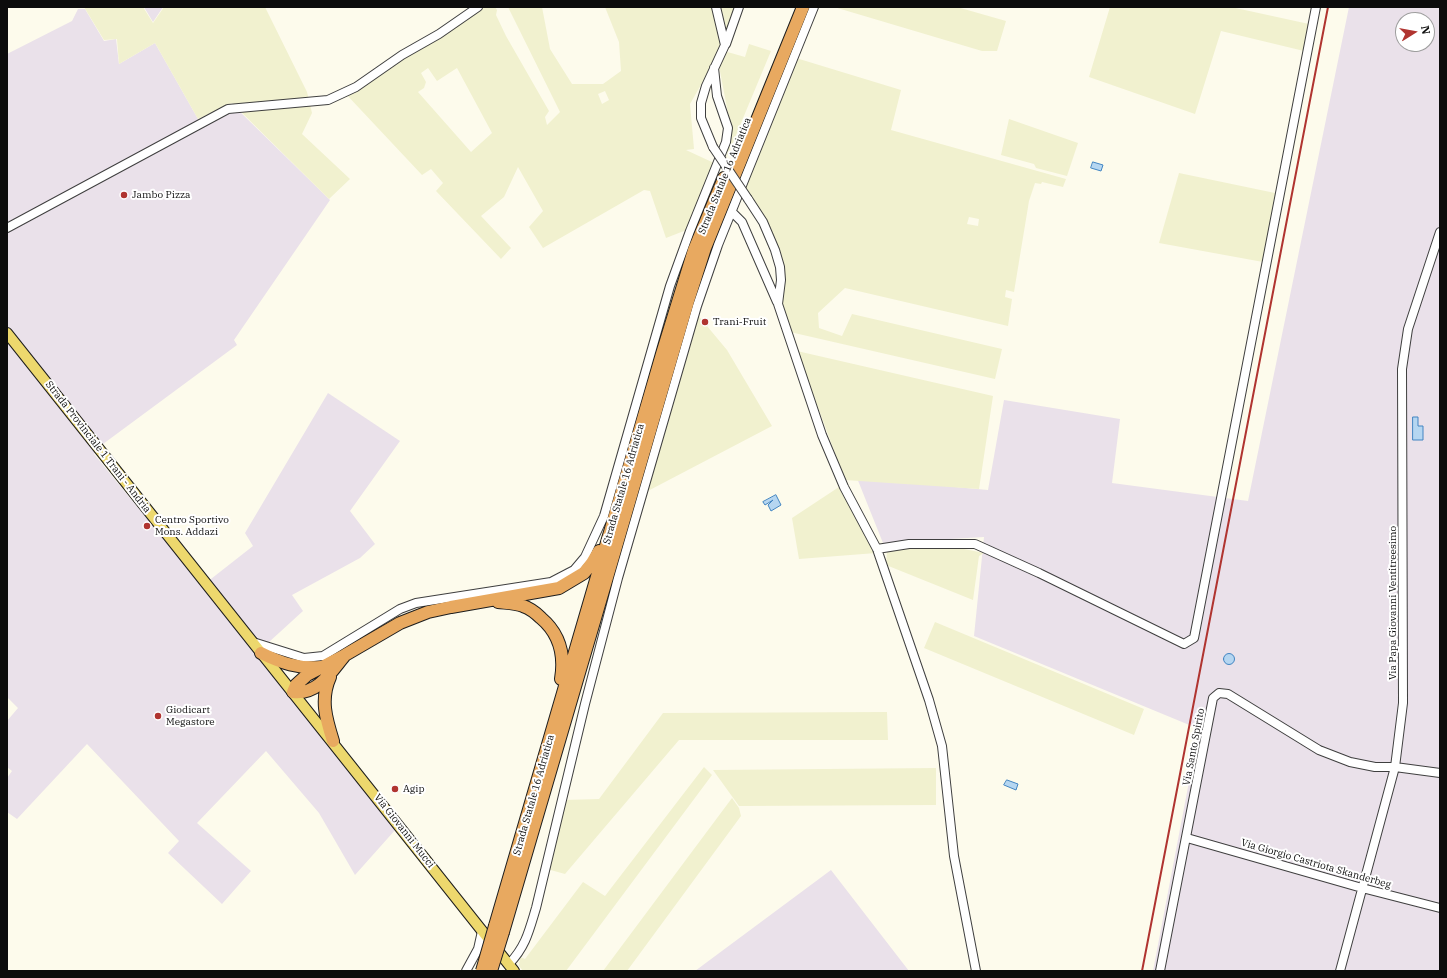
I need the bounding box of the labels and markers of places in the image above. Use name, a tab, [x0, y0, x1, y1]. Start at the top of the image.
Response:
place label: Jambo Pizza	[132, 189, 191, 201]
marker: Jambo Pizza	[119, 190, 129, 200]
place label: Trani-Fruit	[713, 316, 766, 328]
marker: Trani-Fruit	[700, 317, 710, 327]
place label: Centro Sportivo Mons. Addazi	[155, 514, 229, 538]
marker: Centro Sportivo Mons. Addazi	[142, 521, 152, 531]
place label: Giodicart Megastore	[166, 704, 215, 728]
marker: Giodicart Megastore	[153, 711, 163, 721]
place label: Agip	[403, 783, 425, 795]
marker: Agip	[390, 784, 400, 794]

